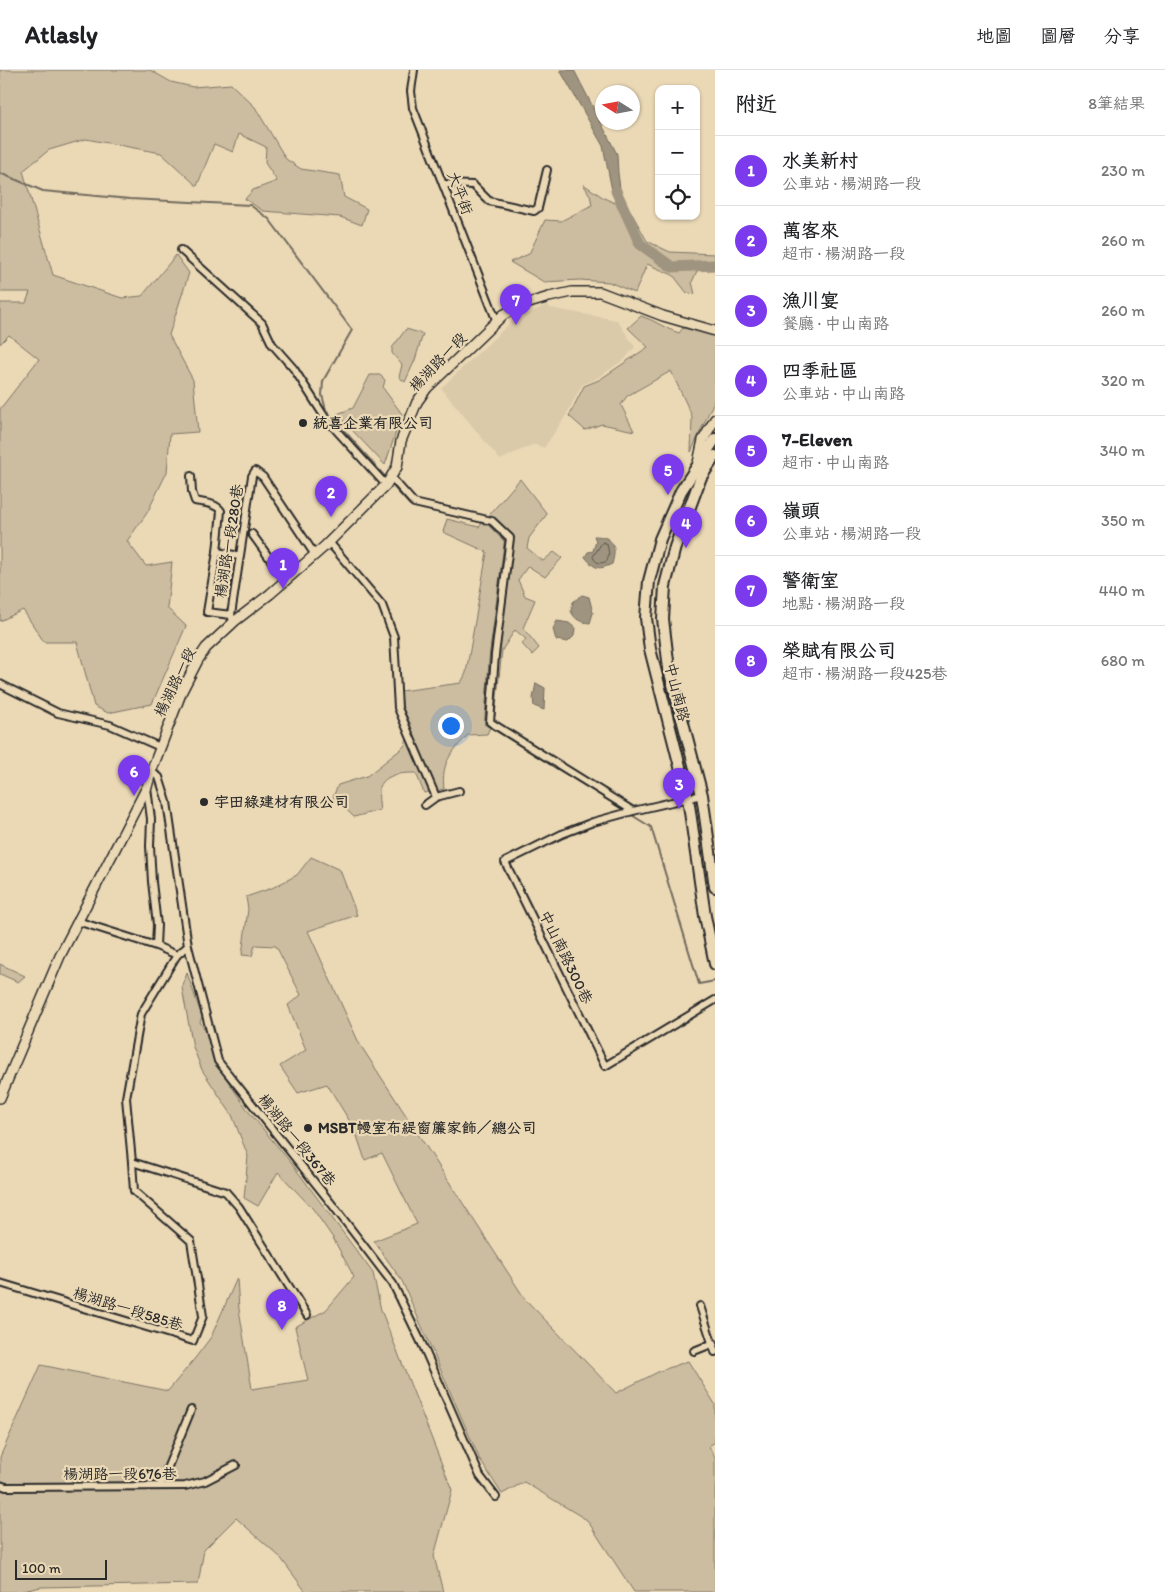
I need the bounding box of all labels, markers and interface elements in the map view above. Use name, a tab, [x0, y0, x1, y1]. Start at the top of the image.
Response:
text: Atlasly	[25, 20, 98, 49]
text: 地圖	[976, 25, 1012, 47]
text: 圖層	[1040, 25, 1076, 47]
text: 分享	[1104, 25, 1140, 47]
north arrow	[595, 85, 640, 130]
map controls	[655, 85, 700, 220]
button: +	[655, 85, 700, 130]
text: 附近	[735, 91, 777, 116]
text: 8筆結果	[1088, 94, 1145, 113]
button: −	[655, 130, 700, 175]
text: 水美新村	[782, 149, 858, 172]
text: 1	[747, 161, 755, 180]
text: 230 m	[1101, 161, 1145, 180]
street label: 大平街	[444, 169, 476, 217]
text: 公車站 · 楊湖路一段	[782, 174, 921, 193]
button: locate	[655, 175, 700, 220]
text: 萬客來	[782, 219, 839, 242]
text: 2	[747, 231, 755, 250]
text: 260 m	[1101, 231, 1145, 250]
text: 超市 · 楊湖路一段	[782, 244, 905, 263]
pin: 7	[500, 284, 532, 325]
text: 漁川宴	[782, 289, 839, 312]
text: 3	[747, 301, 755, 320]
text: 260 m	[1101, 301, 1145, 320]
text: 餐廳 · 中山南路	[782, 314, 889, 333]
street label: 楊湖路一段	[405, 329, 471, 395]
text: 四季社區	[782, 359, 858, 382]
text: 4	[746, 371, 756, 390]
text: 320 m	[1101, 371, 1145, 390]
text: 公車站 · 中山南路	[782, 384, 905, 403]
place label: 統喜企業有限公司	[313, 414, 433, 432]
marker: 統喜企業有限公司	[297, 417, 309, 429]
text: 7-Eleven	[782, 428, 853, 451]
text: 5	[747, 441, 755, 460]
text: 340 m	[1100, 441, 1145, 460]
text: 超市 · 中山南路	[782, 453, 889, 472]
pin: 5	[652, 454, 684, 495]
pin: 2	[315, 476, 347, 517]
street label: 楊湖路一段280巷	[211, 483, 247, 599]
text: 嶺頭	[782, 499, 820, 522]
pin: 4	[670, 507, 702, 548]
text: 6	[747, 511, 755, 530]
text: 350 m	[1101, 511, 1145, 530]
text: 公車站 · 楊湖路一段	[782, 524, 921, 543]
pin: 1	[267, 548, 299, 589]
text: 警衛室	[782, 569, 839, 592]
text: 7	[747, 581, 755, 600]
text: 440 m	[1099, 581, 1145, 600]
text: 地點 · 楊湖路一段	[782, 594, 905, 613]
text: 榮賦有限公司	[782, 639, 896, 662]
street label: 楊湖路一段	[150, 644, 200, 720]
text: 8	[747, 651, 755, 670]
text: 680 m	[1101, 651, 1145, 670]
street label: 中山南路	[661, 661, 693, 723]
text: 超市 · 楊湖路一段425巷	[782, 664, 947, 683]
your location	[438, 713, 464, 739]
pin: 6	[118, 755, 150, 796]
pin: 3	[663, 768, 695, 809]
place label: 宇田綠建材有限公司	[214, 793, 349, 811]
marker: 宇田綠建材有限公司	[198, 796, 210, 808]
street label: 中山南路300巷	[536, 907, 596, 1007]
street label: 楊湖路一段367巷	[254, 1090, 340, 1190]
place label: MSBT幔室布緹窗簾家飾／總公司	[318, 1119, 536, 1137]
marker: MSBT幔室布緹窗簾家飾／總公司	[302, 1122, 314, 1134]
street label: 楊湖路一段585巷	[71, 1284, 185, 1334]
pin: 8	[266, 1289, 298, 1330]
street label: 楊湖路一段676巷	[63, 1465, 177, 1483]
scale bar	[15, 1557, 108, 1580]
text: 100 m	[22, 1560, 61, 1577]

